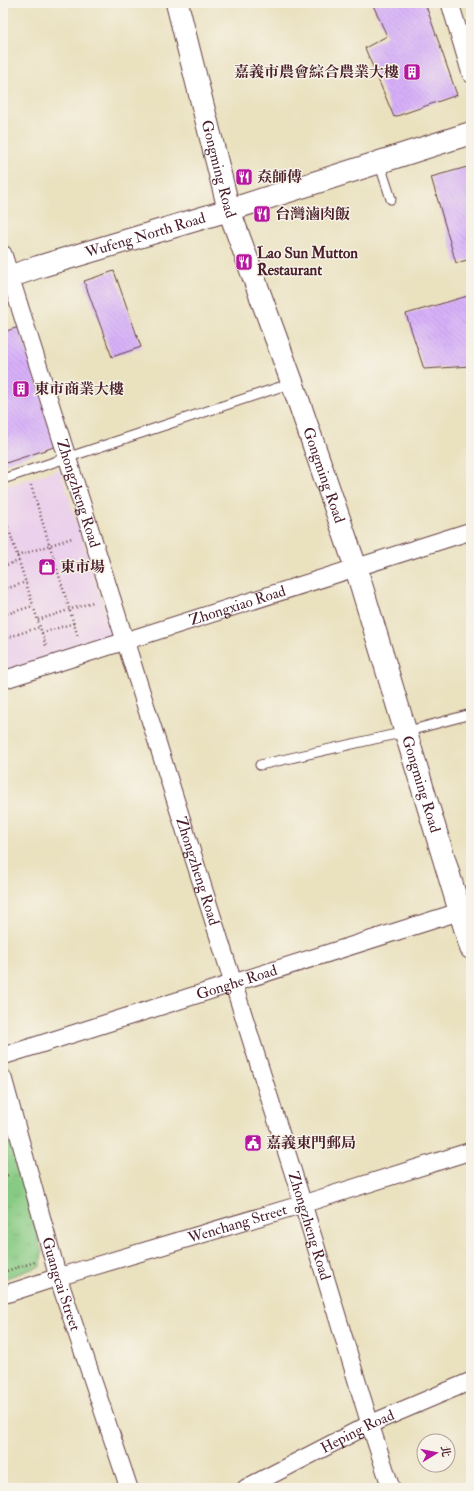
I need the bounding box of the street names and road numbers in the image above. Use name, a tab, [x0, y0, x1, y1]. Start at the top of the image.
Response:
street label: Gongming Road	[197, 118, 240, 221]
street label: Wufeng North Road	[82, 208, 208, 263]
street label: Gongming Road	[298, 425, 349, 526]
street label: Zhongzheng Road	[52, 437, 104, 551]
street label: Zhongxiao Road	[187, 581, 289, 630]
street label: Gongming Road	[397, 733, 445, 835]
street label: Zhongzheng Road	[171, 815, 224, 928]
street label: Gonghe Road	[194, 961, 280, 1004]
street label: Zhongzheng Road	[283, 1169, 335, 1283]
street label: Wenchang Street	[185, 1200, 289, 1248]
street label: Guangcai Street	[37, 1235, 84, 1334]
street label: Heping Road	[318, 1406, 398, 1458]

